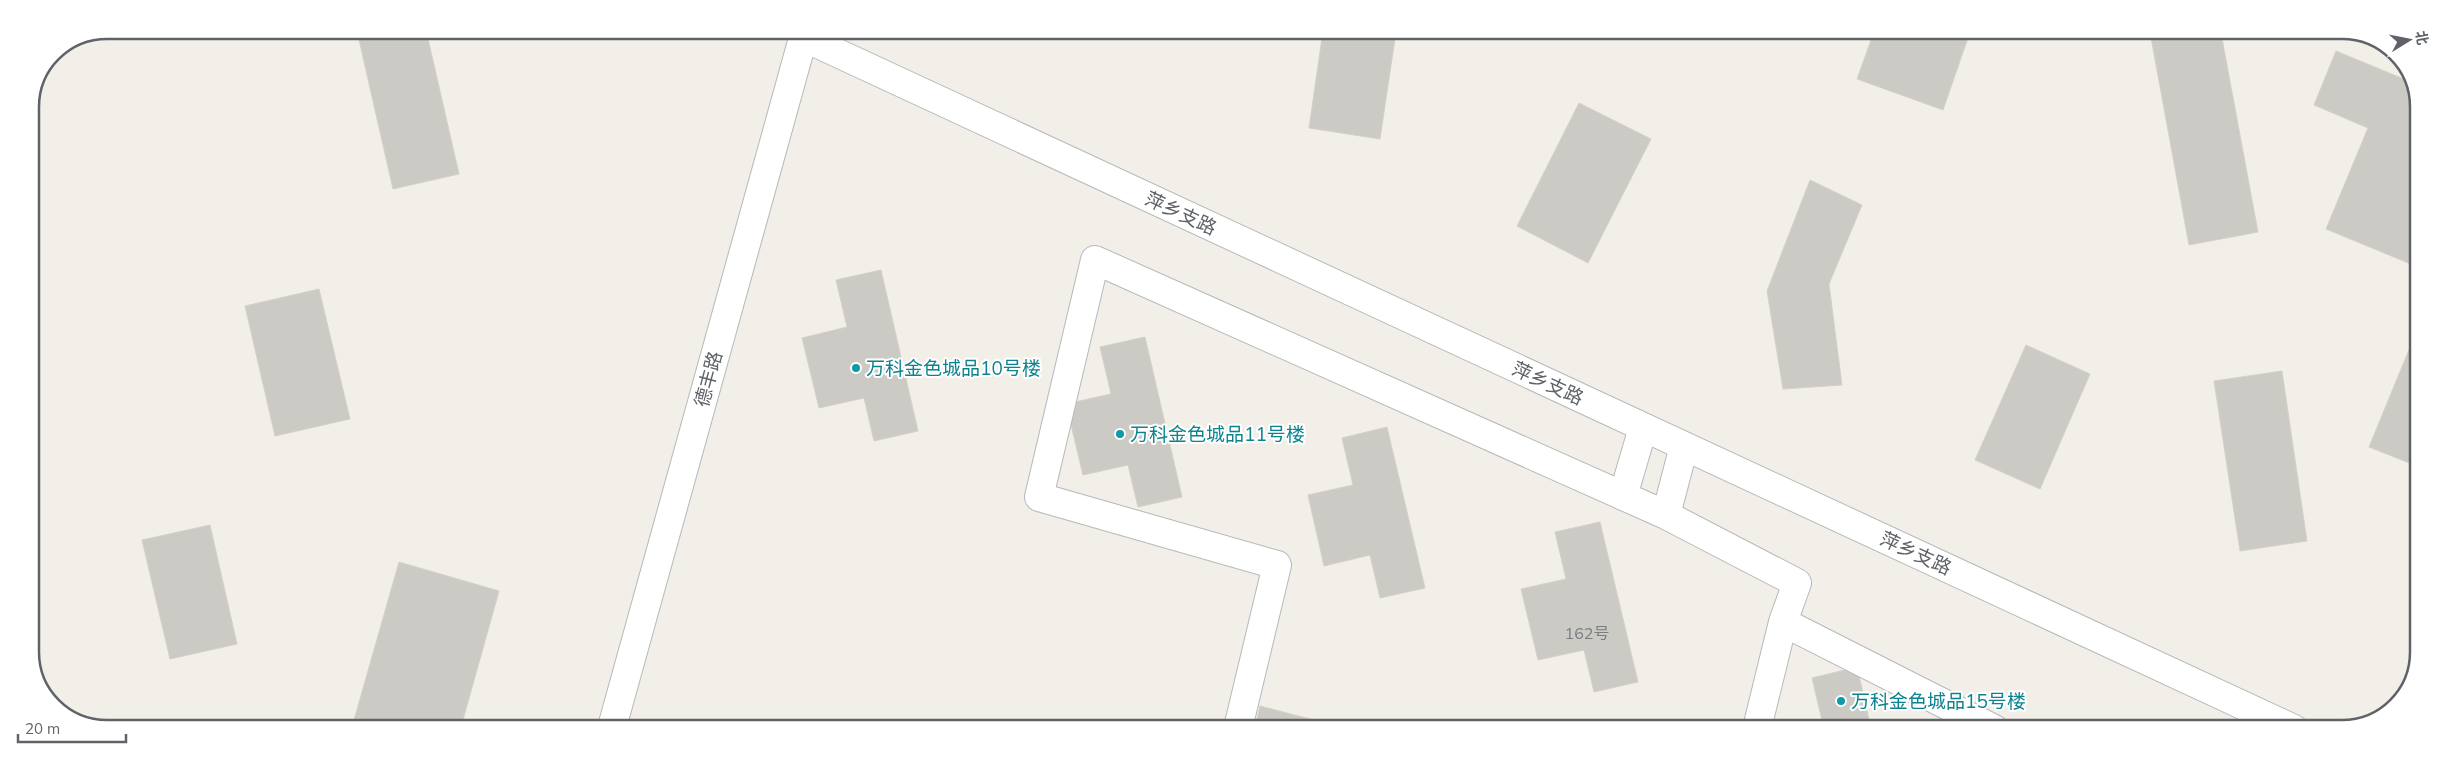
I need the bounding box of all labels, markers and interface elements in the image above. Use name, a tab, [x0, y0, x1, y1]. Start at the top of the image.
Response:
north arrow	[2384, 15, 2434, 65]
text: 北	[2412, 29, 2432, 46]
street label: 萍乡支路	[1141, 186, 1221, 240]
street label: 德丰路	[689, 348, 727, 410]
place label: 万科金色城品10号楼	[866, 356, 1041, 380]
street label: 萍乡支路	[1508, 356, 1588, 410]
marker: 万科金色城品10号楼	[850, 362, 862, 374]
place label: 万科金色城品11号楼	[1130, 422, 1305, 446]
marker: 万科金色城品11号楼	[1114, 428, 1126, 440]
street label: 萍乡支路	[1876, 526, 1956, 580]
house number: 162号	[1565, 623, 1609, 643]
place label: 万科金色城品15号楼	[1851, 689, 2026, 713]
marker: 万科金色城品15号楼	[1835, 695, 1847, 707]
scale bar	[18, 712, 125, 744]
text: 20 m	[25, 719, 60, 738]

